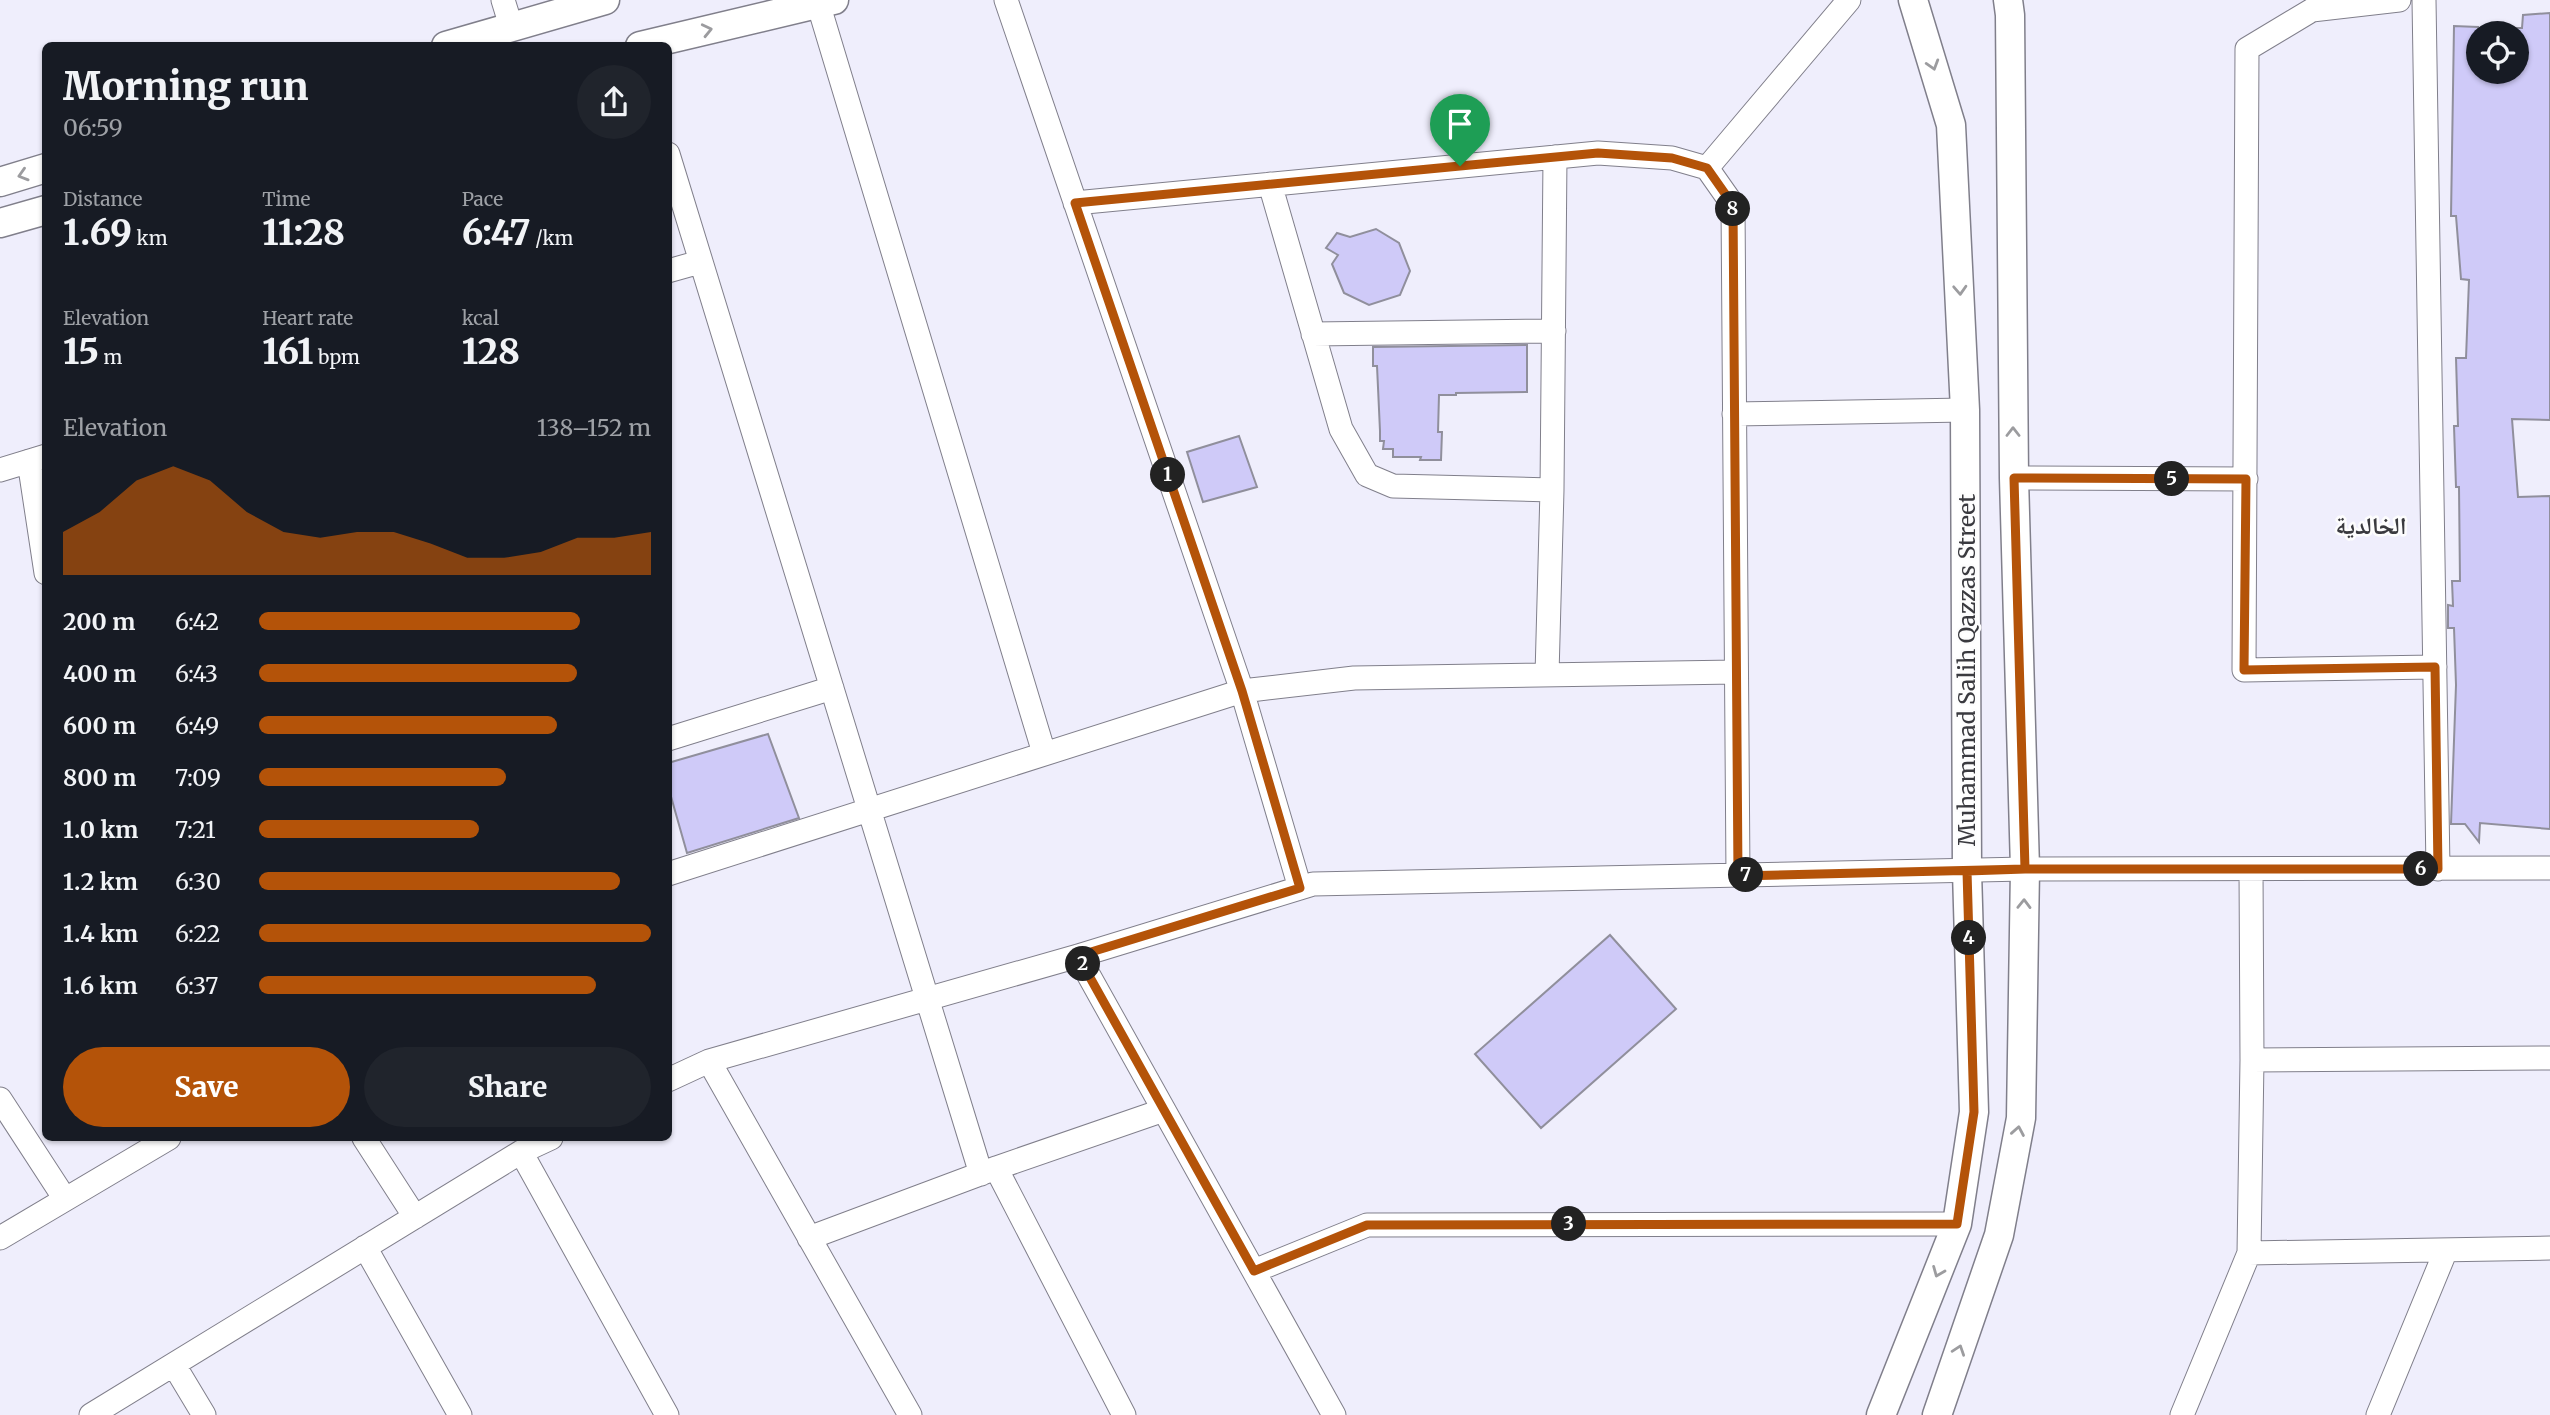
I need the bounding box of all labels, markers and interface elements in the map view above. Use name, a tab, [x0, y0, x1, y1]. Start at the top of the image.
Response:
map controls	[2466, 21, 2529, 84]
button: locate	[2466, 21, 2529, 84]
one-way arrow	[701, 24, 713, 38]
one-way arrow	[1925, 59, 1939, 71]
text: Morning run	[63, 63, 309, 110]
button: share	[577, 65, 651, 139]
pin	[1430, 94, 1490, 166]
icon: arrive	[1441, 105, 1479, 143]
text: 06:59	[63, 113, 123, 142]
one-way arrow	[17, 166, 29, 181]
text: Distance	[63, 187, 142, 211]
text: Time	[262, 187, 311, 211]
text: Pace	[462, 187, 503, 211]
pin: 8	[1716, 192, 1750, 227]
text: 8	[1727, 196, 1738, 220]
text: 1.69	[63, 211, 132, 255]
text: 11:28	[262, 211, 345, 255]
text: 6:47	[462, 211, 531, 255]
text: km	[132, 226, 168, 250]
text: /km	[531, 226, 573, 250]
one-way arrow	[1952, 285, 1967, 296]
text: Elevation	[63, 306, 149, 330]
text: Heart rate	[262, 306, 353, 330]
text: kcal	[462, 306, 499, 330]
text: 15	[63, 330, 99, 374]
text: 161	[262, 330, 313, 374]
text: 128	[462, 330, 520, 374]
text: m	[99, 345, 122, 369]
text: bpm	[313, 345, 360, 369]
text: Elevation	[63, 413, 167, 442]
text: 138–152 m	[537, 413, 651, 442]
one-way arrow	[2005, 426, 2021, 436]
pin: 1	[1150, 458, 1186, 492]
text: 1	[1163, 462, 1172, 486]
pin: 5	[2154, 462, 2190, 496]
text: 5	[2166, 466, 2177, 490]
street label: Muhammad Salih Qazzas Street	[1952, 494, 1981, 846]
district label: الخالدية	[2336, 510, 2406, 541]
text: 200 m	[63, 607, 135, 636]
text: 6:42	[175, 607, 219, 636]
text: 400 m	[63, 659, 137, 688]
text: 6:43	[175, 659, 218, 688]
text: 600 m	[63, 711, 136, 740]
text: 6:49	[175, 711, 219, 740]
text: 800 m	[63, 763, 136, 792]
text: 7:09	[175, 763, 221, 792]
text: 1.0 km	[63, 815, 138, 844]
text: 7:21	[175, 815, 216, 844]
pin: 6	[2404, 852, 2438, 886]
text: 6	[2415, 856, 2426, 880]
pin: 7	[1728, 858, 1764, 892]
text: 7	[1740, 862, 1751, 886]
text: 1.2 km	[63, 867, 138, 896]
text: 6:30	[175, 867, 221, 896]
one-way arrow	[2017, 898, 2032, 909]
text: 1.4 km	[63, 919, 138, 948]
text: 6:22	[175, 919, 220, 948]
pin: 4	[1952, 920, 1986, 956]
text: 4	[1962, 925, 1975, 949]
pin: 2	[1066, 946, 1100, 982]
text: 2	[1077, 951, 1088, 975]
text: 1.6 km	[63, 971, 138, 1000]
text: 6:37	[175, 971, 218, 1000]
button: Save	[63, 1047, 350, 1127]
button: Share	[364, 1047, 651, 1127]
one-way arrow	[2010, 1125, 2025, 1137]
pin: 3	[1552, 1206, 1586, 1242]
text: 3	[1563, 1211, 1574, 1235]
one-way arrow	[1932, 1265, 1946, 1277]
one-way arrow	[1951, 1345, 1965, 1357]

